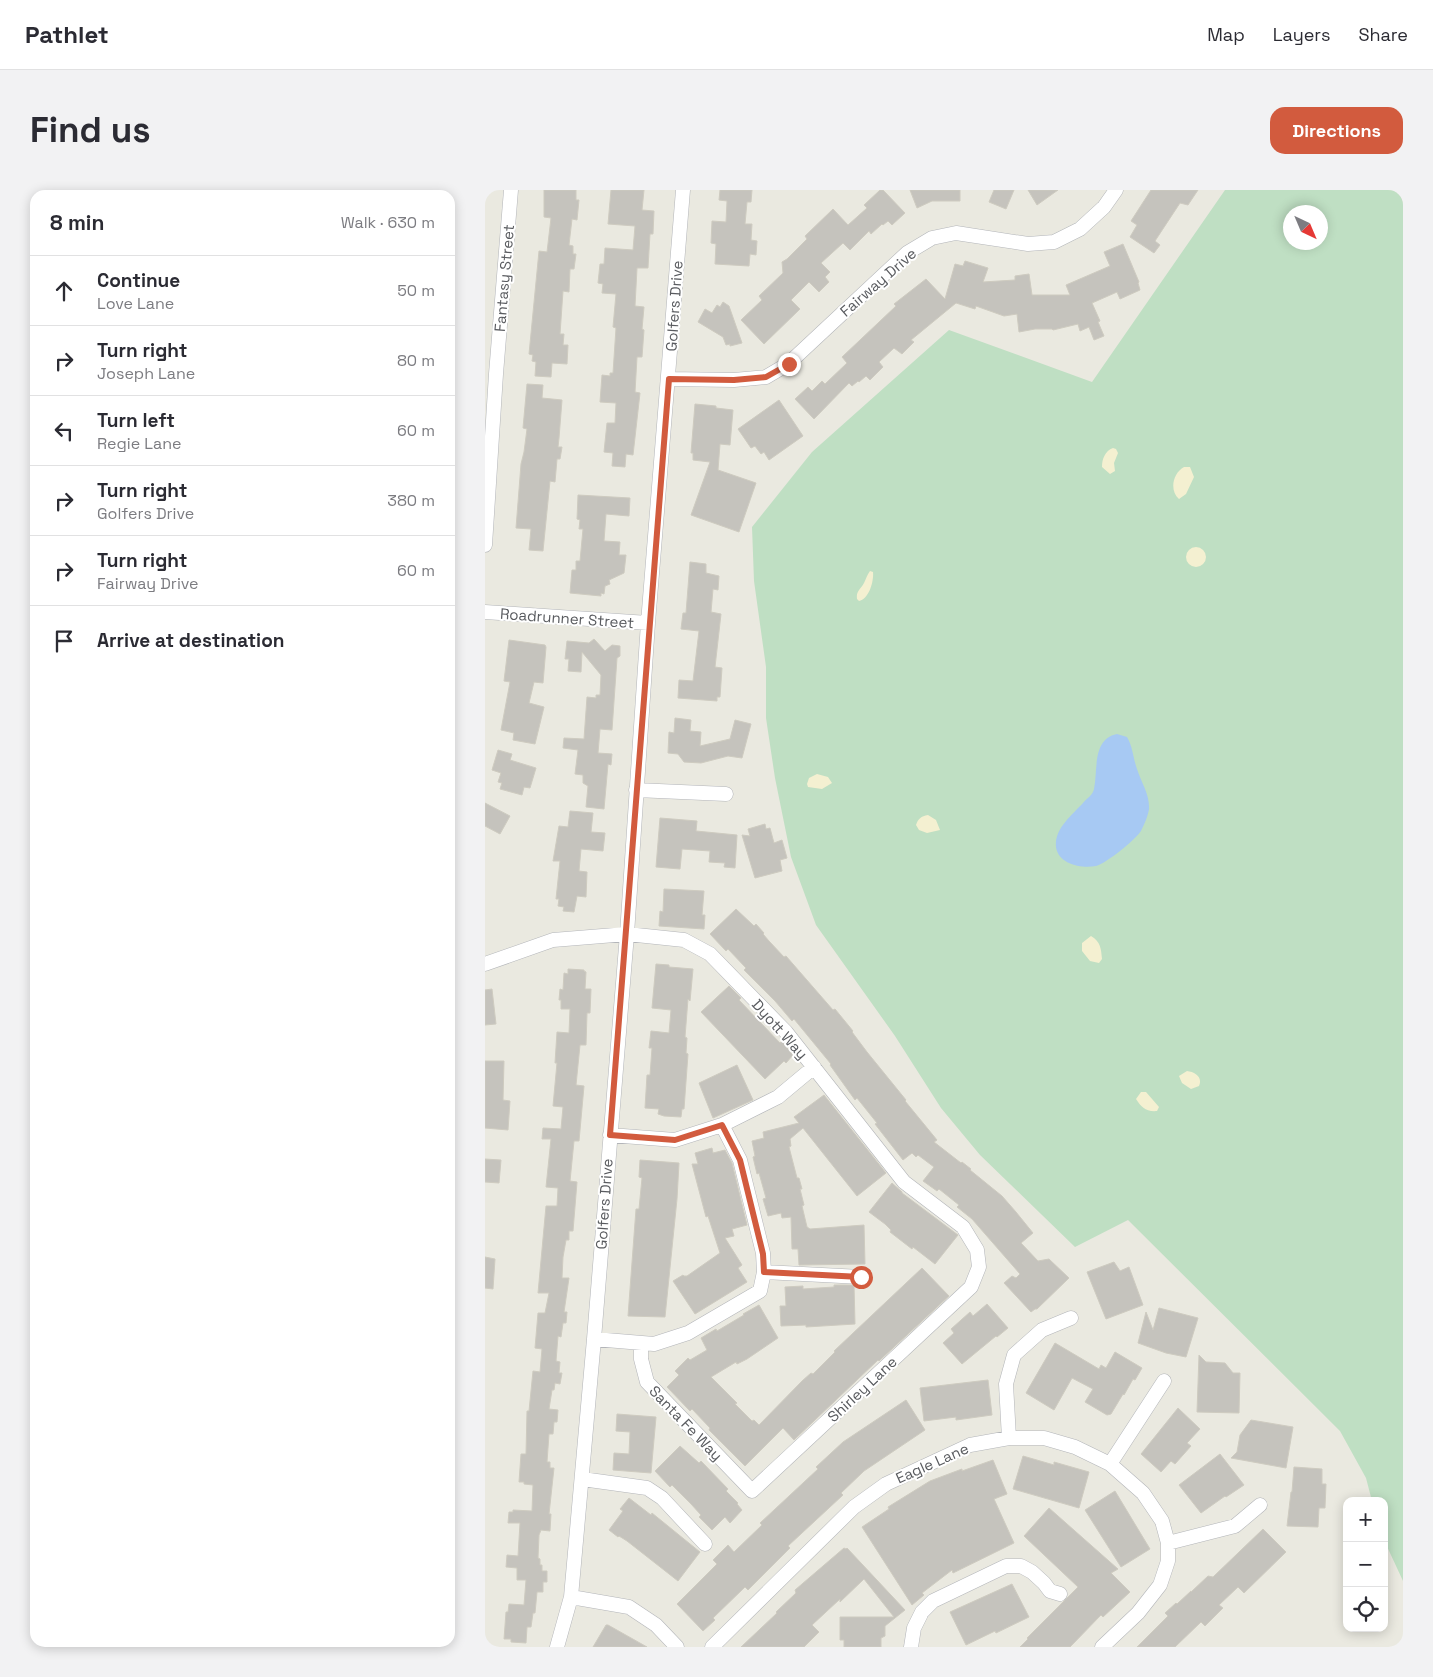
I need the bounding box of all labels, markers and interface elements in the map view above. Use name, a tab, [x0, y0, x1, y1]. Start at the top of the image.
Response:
text: Pathlet	[25, 19, 109, 50]
text: Map	[1207, 23, 1245, 46]
text: Layers	[1273, 23, 1330, 46]
text: Share	[1358, 23, 1408, 46]
button: Directions	[1270, 107, 1403, 154]
text: Find us	[30, 108, 151, 152]
north arrow	[1283, 205, 1328, 250]
text: 8 min	[50, 209, 104, 236]
text: Walk · 630 m	[341, 212, 435, 233]
street label: Fantasy Street	[490, 223, 518, 333]
street label: Fairway Drive	[836, 244, 920, 320]
street label: Golfers Drive	[661, 260, 687, 352]
text: Continue	[97, 268, 180, 293]
icon: ahead	[50, 277, 78, 305]
text: 50 m	[397, 280, 435, 301]
text: Love Lane	[97, 293, 174, 314]
text: Turn right	[97, 338, 187, 363]
icon: right	[50, 347, 78, 375]
text: 80 m	[397, 350, 435, 371]
route end	[778, 353, 801, 376]
text: Joseph Lane	[97, 363, 195, 384]
text: Turn left	[97, 408, 175, 433]
icon: left	[50, 417, 78, 445]
text: 60 m	[397, 420, 435, 441]
text: Regie Lane	[97, 433, 182, 454]
text: Turn right	[97, 478, 187, 503]
icon: right	[50, 487, 78, 515]
text: 380 m	[387, 490, 435, 511]
text: Golfers Drive	[97, 503, 194, 524]
text: Turn right	[97, 548, 187, 573]
icon: right	[50, 557, 78, 585]
text: 60 m	[397, 560, 435, 581]
text: Fairway Drive	[97, 573, 199, 594]
street label: Roadrunner Street	[499, 604, 635, 632]
icon: arrive	[50, 627, 78, 655]
text: Arrive at destination	[97, 628, 285, 653]
street label: Dyott Way	[748, 995, 812, 1063]
street label: Golfers Drive	[591, 1158, 617, 1250]
route start	[850, 1266, 873, 1289]
street label: Shirley Lane	[823, 1352, 901, 1426]
street label: Santa Fe Way	[645, 1381, 727, 1465]
street label: Eagle Lane	[893, 1438, 972, 1488]
map controls	[1343, 1497, 1388, 1632]
button: +	[1343, 1497, 1388, 1542]
button: −	[1343, 1542, 1388, 1587]
button: locate	[1343, 1587, 1388, 1632]

